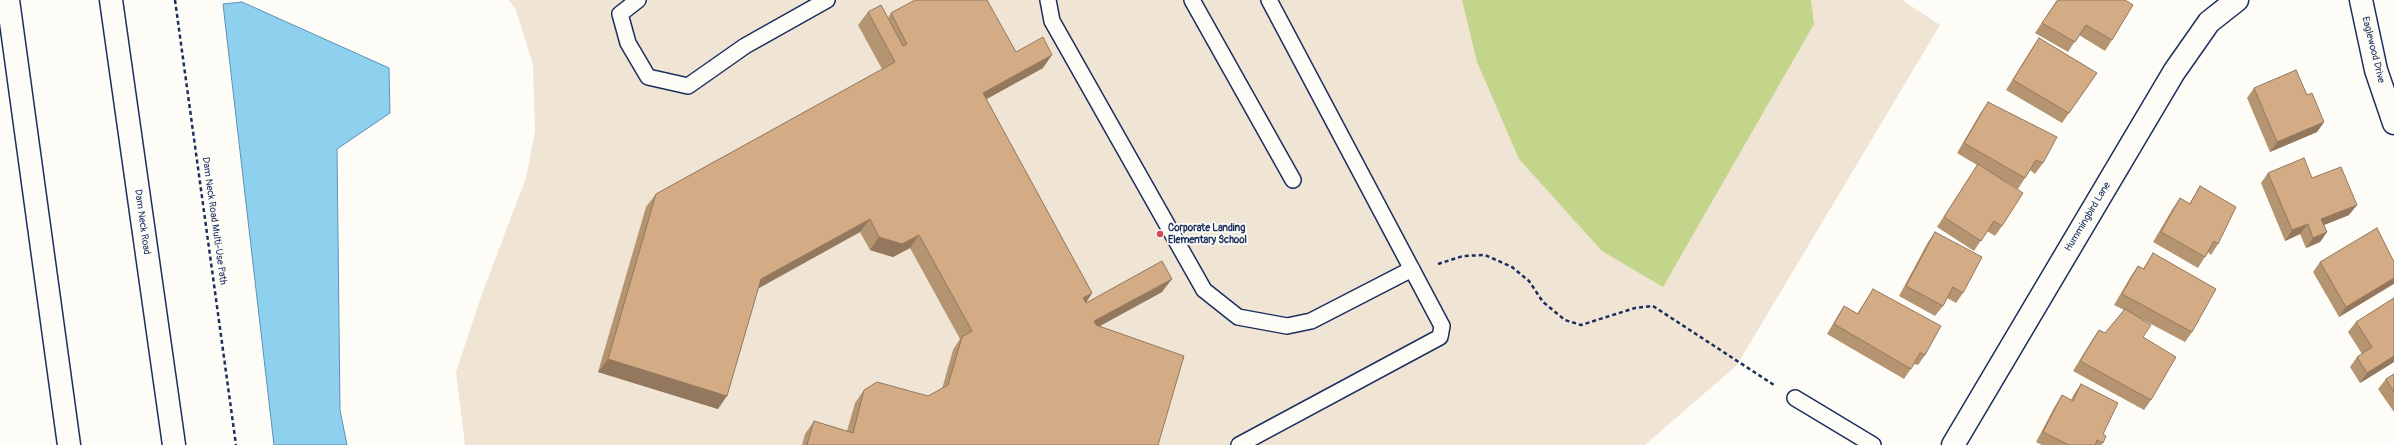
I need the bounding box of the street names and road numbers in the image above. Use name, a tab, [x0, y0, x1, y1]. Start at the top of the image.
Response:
street label: Eaglewood Drive	[2359, 16, 2387, 84]
street label: Dam Neck Road Multi-Use Path	[199, 156, 229, 286]
street label: Hummingbird Lane	[2063, 180, 2113, 254]
street label: Dam Neck Road	[131, 189, 153, 255]

